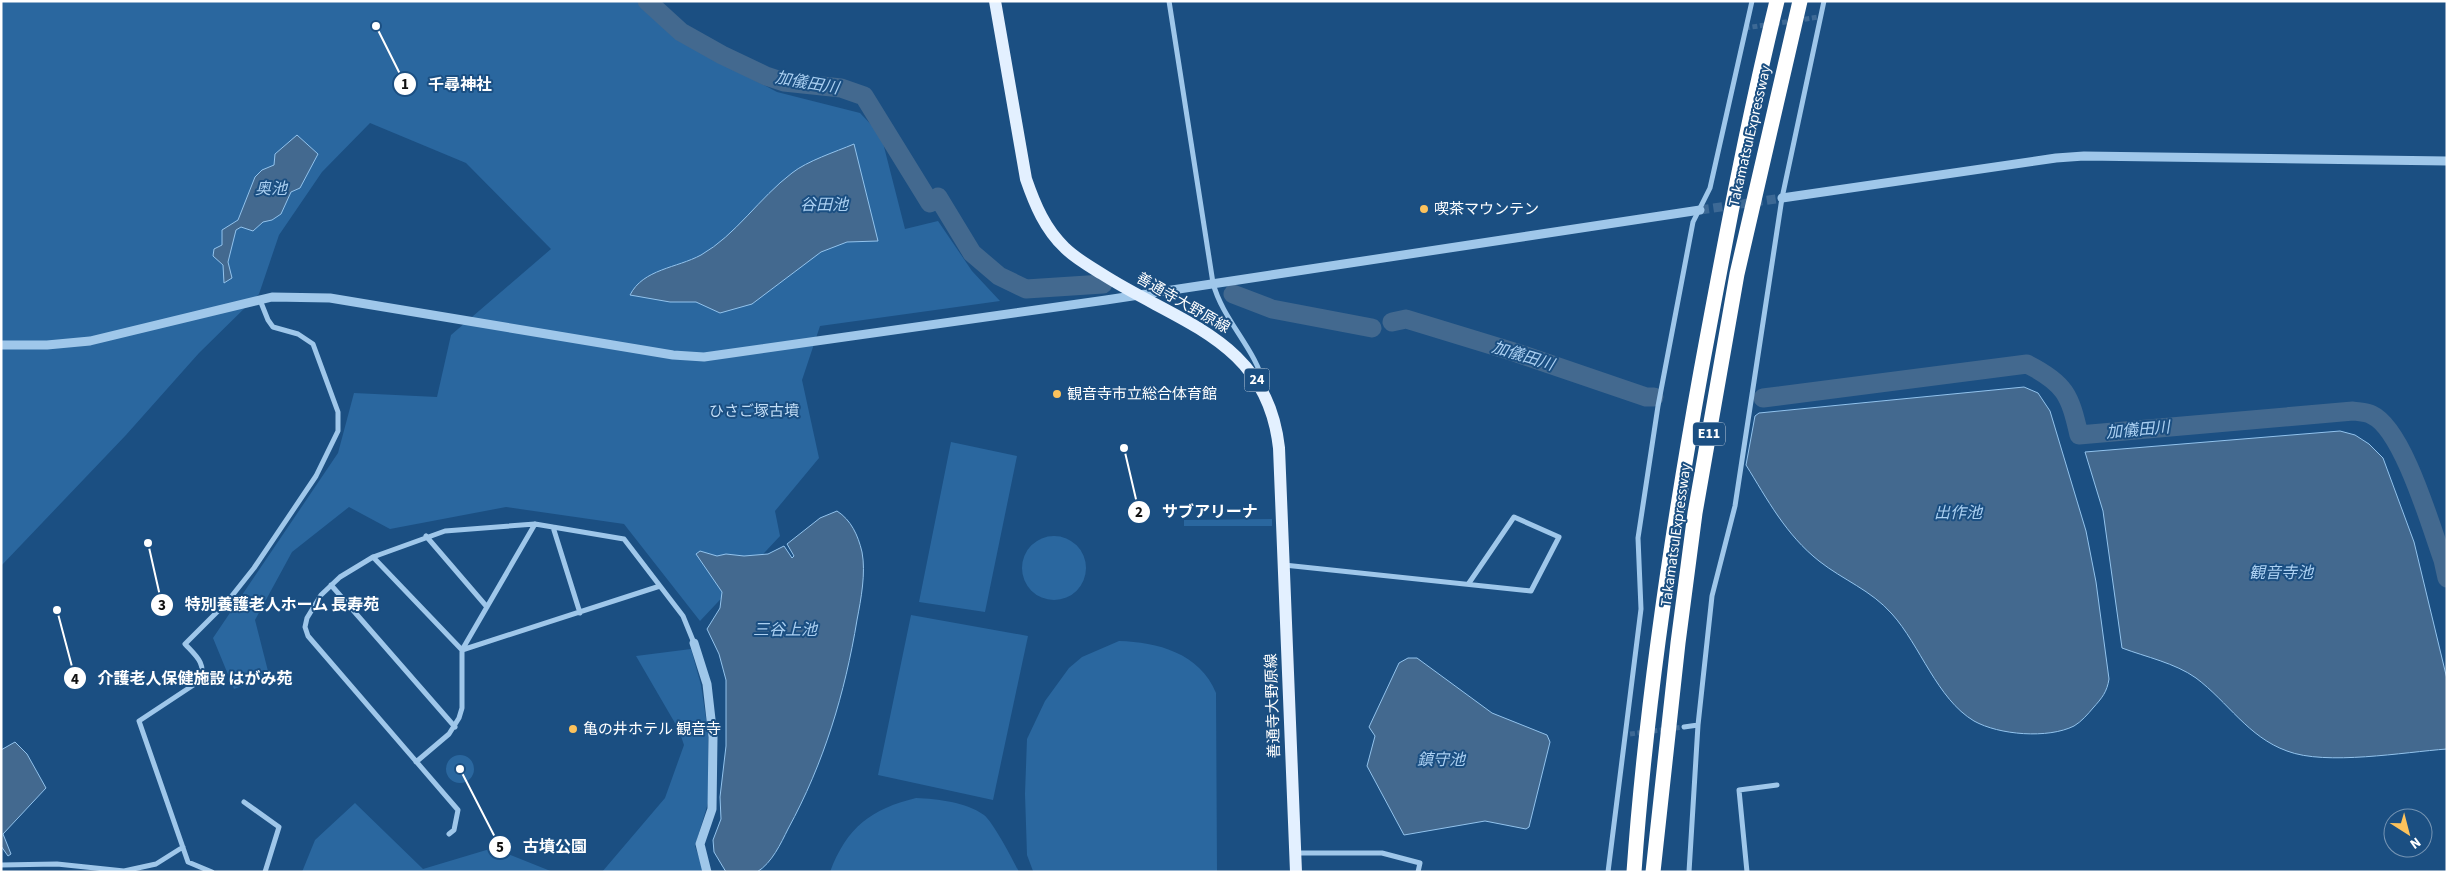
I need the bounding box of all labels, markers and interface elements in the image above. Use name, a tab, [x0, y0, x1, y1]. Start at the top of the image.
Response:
street label: Takamatsu Expressway	[1724, 63, 1776, 209]
water label: 加儀田川	[774, 67, 842, 100]
callout: 千尋神社	[393, 68, 502, 99]
text: 1	[401, 74, 409, 95]
text: 千尋神社	[428, 74, 492, 96]
water label: 奥池	[255, 178, 289, 200]
water label: 谷田池	[800, 194, 850, 216]
place label: 喫茶マウンテン	[1434, 199, 1539, 220]
marker: 喫茶マウンテン	[1418, 203, 1430, 215]
street label: 善通寺大野原線	[1132, 268, 1234, 338]
water label: 加儀田川	[1489, 336, 1559, 376]
road number: 24	[1244, 368, 1270, 392]
place label: 観音寺市立総合体育館	[1067, 384, 1217, 405]
marker: 観音寺市立総合体育館	[1051, 388, 1063, 400]
park label: ひさご塚古墳	[709, 401, 799, 422]
water label: 加儀田川	[2105, 416, 2173, 444]
road number: E11	[1693, 422, 1725, 446]
street label: Takamatsu Expressway	[1656, 462, 1696, 608]
callout: サブアリーナ	[1127, 496, 1268, 527]
text: サブアリーナ	[1162, 501, 1258, 523]
text: 2	[1135, 502, 1143, 523]
water label: 出作池	[1934, 502, 1984, 524]
water label: 観音寺池	[2249, 562, 2315, 584]
callout: 特別養護老人ホーム 長寿苑	[150, 589, 390, 620]
text: 特別養護老人ホーム 長寿苑	[185, 594, 379, 616]
text: 3	[158, 595, 166, 616]
water label: 三谷上池	[753, 619, 819, 641]
street label: 善通寺大野原線	[1261, 653, 1285, 759]
callout: 介護老人保健施設 はがみ苑	[62, 663, 302, 694]
text: 介護老人保健施設 はがみ苑	[97, 668, 293, 690]
text: 4	[71, 669, 79, 690]
place label: 亀の井ホテル 観音寺	[583, 719, 721, 740]
marker: 亀の井ホテル 観音寺	[567, 723, 579, 735]
water label: 鎮守池	[1417, 749, 1467, 771]
north arrow	[2383, 808, 2433, 858]
callout: 古墳公園	[488, 831, 597, 862]
text: N	[2405, 832, 2425, 854]
text: 古墳公園	[523, 836, 587, 858]
text: 5	[496, 837, 504, 858]

